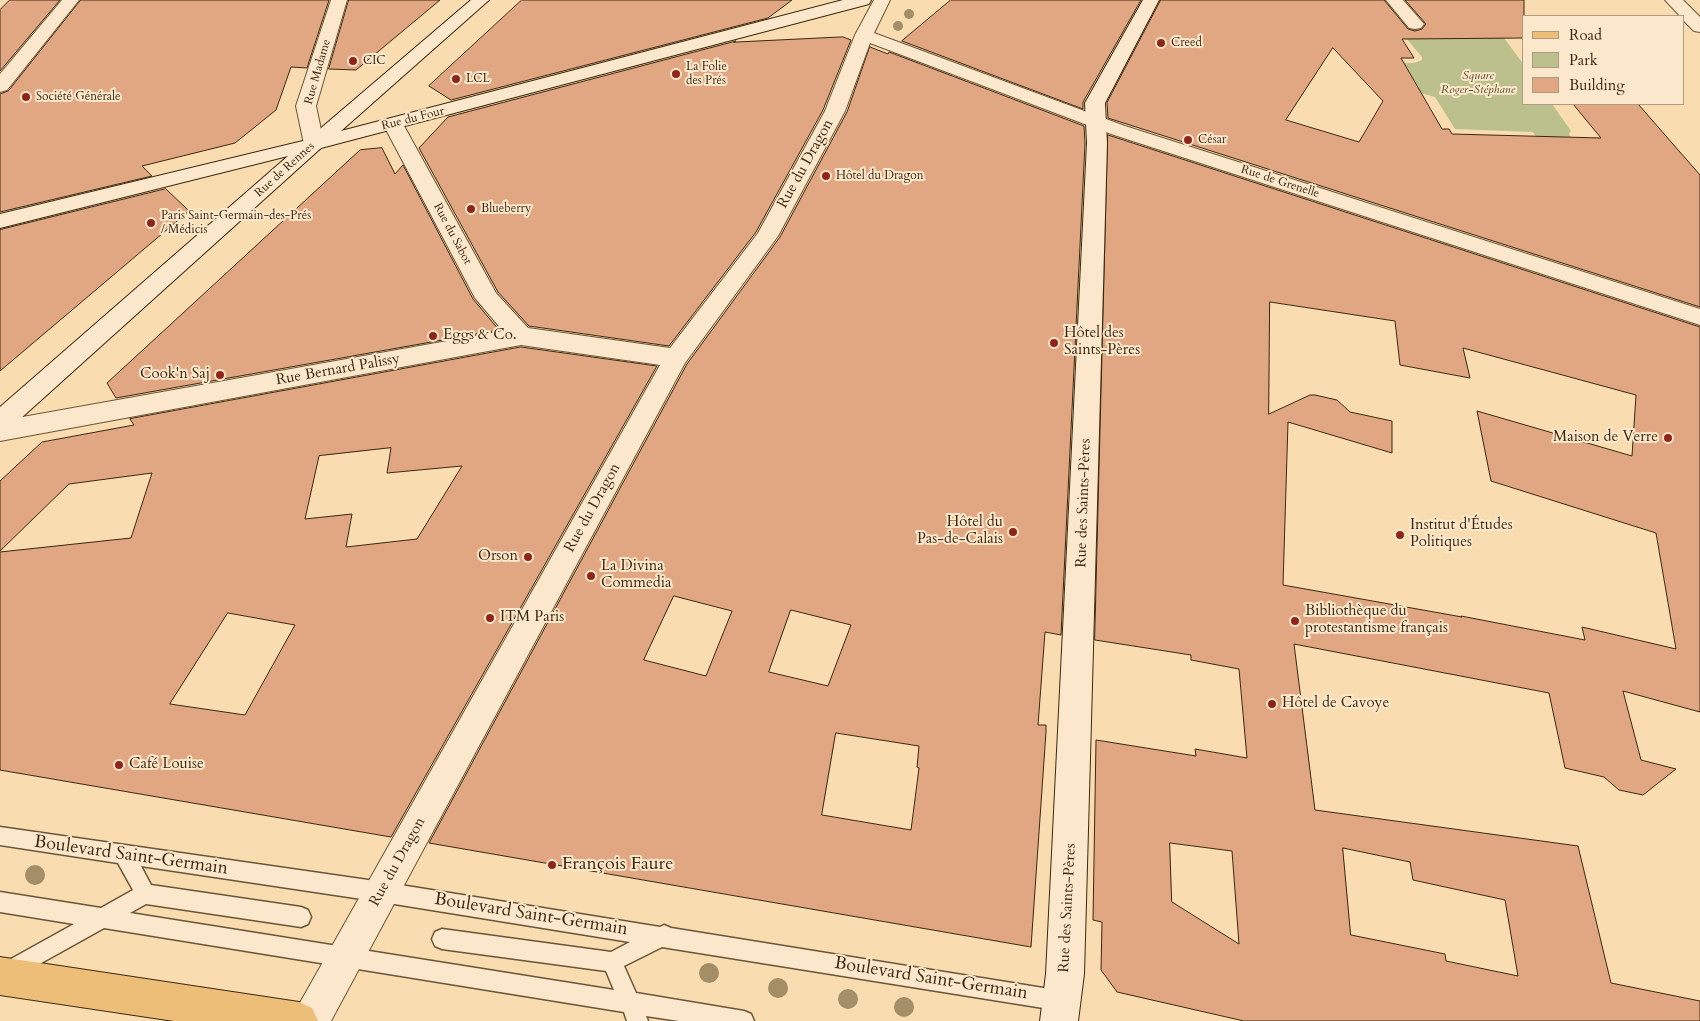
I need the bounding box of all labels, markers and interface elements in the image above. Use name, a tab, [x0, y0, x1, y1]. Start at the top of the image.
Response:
legend	[1522, 15, 1685, 105]
text: Road	[1569, 25, 1602, 45]
place label: Creed	[1171, 36, 1202, 50]
marker: Creed	[1155, 37, 1167, 49]
street label: Rue Madame	[302, 38, 334, 106]
text: Park	[1569, 50, 1598, 70]
place label: CIC	[363, 54, 385, 68]
marker: CIC	[347, 55, 359, 67]
place label: La Folie des Prés	[686, 60, 727, 88]
marker: La Folie des Prés	[670, 68, 682, 80]
park label: Square Roger-Stéphane	[1441, 69, 1515, 97]
place label: LCL	[466, 72, 490, 86]
marker: LCL	[450, 73, 462, 85]
text: Building	[1569, 75, 1625, 95]
place label: Société Générale	[36, 90, 121, 104]
marker: Société Générale	[20, 91, 32, 103]
street label: Rue du Four	[380, 104, 446, 134]
street label: Rue du Dragon	[774, 116, 838, 212]
place label: César	[1198, 133, 1226, 147]
marker: César	[1182, 134, 1194, 146]
street label: Rue de Rennes	[252, 139, 318, 201]
street label: Rue de Grenelle	[1239, 163, 1321, 201]
place label: Hôtel du Dragon	[836, 169, 924, 183]
marker: Hôtel du Dragon	[820, 170, 832, 182]
street label: Rue du Sabot	[430, 201, 474, 267]
place label: Blueberry	[481, 202, 531, 216]
marker: Blueberry	[465, 203, 477, 215]
place label: Paris Saint-Germain-des-Prés / Médicis	[161, 209, 311, 237]
marker: Paris Saint-Germain-des-Prés / Médicis	[145, 217, 157, 229]
place label: Hôtel des Saints-Pères	[1064, 325, 1140, 360]
place label: Eggs & Co.	[443, 327, 517, 345]
marker: Eggs & Co.	[427, 330, 439, 342]
marker: Hôtel des Saints-Pères	[1048, 337, 1060, 349]
street label: Rue Bernard Palissy	[275, 350, 401, 390]
place label: Cook'n Saj	[140, 366, 210, 384]
marker: Cook'n Saj	[214, 369, 226, 381]
place label: Maison de Verre	[1553, 429, 1658, 447]
marker: Maison de Verre	[1662, 432, 1674, 444]
street label: Rue des Saints-Pères	[1073, 438, 1095, 568]
street label: Rue du Dragon	[561, 460, 625, 556]
place label: Hôtel du Pas-de-Calais	[917, 514, 1003, 549]
place label: Institut d'Études Politiques	[1410, 517, 1513, 552]
marker: Hôtel du Pas-de-Calais	[1007, 526, 1019, 538]
marker: Institut d'Études Politiques	[1394, 529, 1406, 541]
place label: Orson	[478, 548, 518, 566]
marker: Orson	[522, 551, 534, 563]
place label: La Divina Commedia	[601, 558, 671, 593]
marker: La Divina Commedia	[585, 570, 597, 582]
place label: Bibliothèque du protestantisme français	[1305, 603, 1448, 638]
place label: ITM Paris	[500, 609, 564, 627]
marker: ITM Paris	[484, 612, 496, 624]
marker: Bibliothèque du protestantisme français	[1289, 615, 1301, 627]
place label: Hôtel de Cavoye	[1282, 695, 1389, 713]
marker: Hôtel de Cavoye	[1266, 698, 1278, 710]
place label: Café Louise	[129, 756, 204, 774]
marker: Café Louise	[113, 759, 125, 771]
street label: Rue du Dragon	[366, 814, 430, 910]
street label: Boulevard Saint-Germain	[33, 832, 229, 880]
street label: Rue des Saints-Pères	[1056, 843, 1080, 973]
place label: François Faure	[562, 854, 673, 876]
marker: François Faure	[546, 859, 558, 871]
street label: Boulevard Saint-Germain	[433, 889, 629, 941]
street label: Boulevard Saint-Germain	[833, 953, 1029, 1005]

